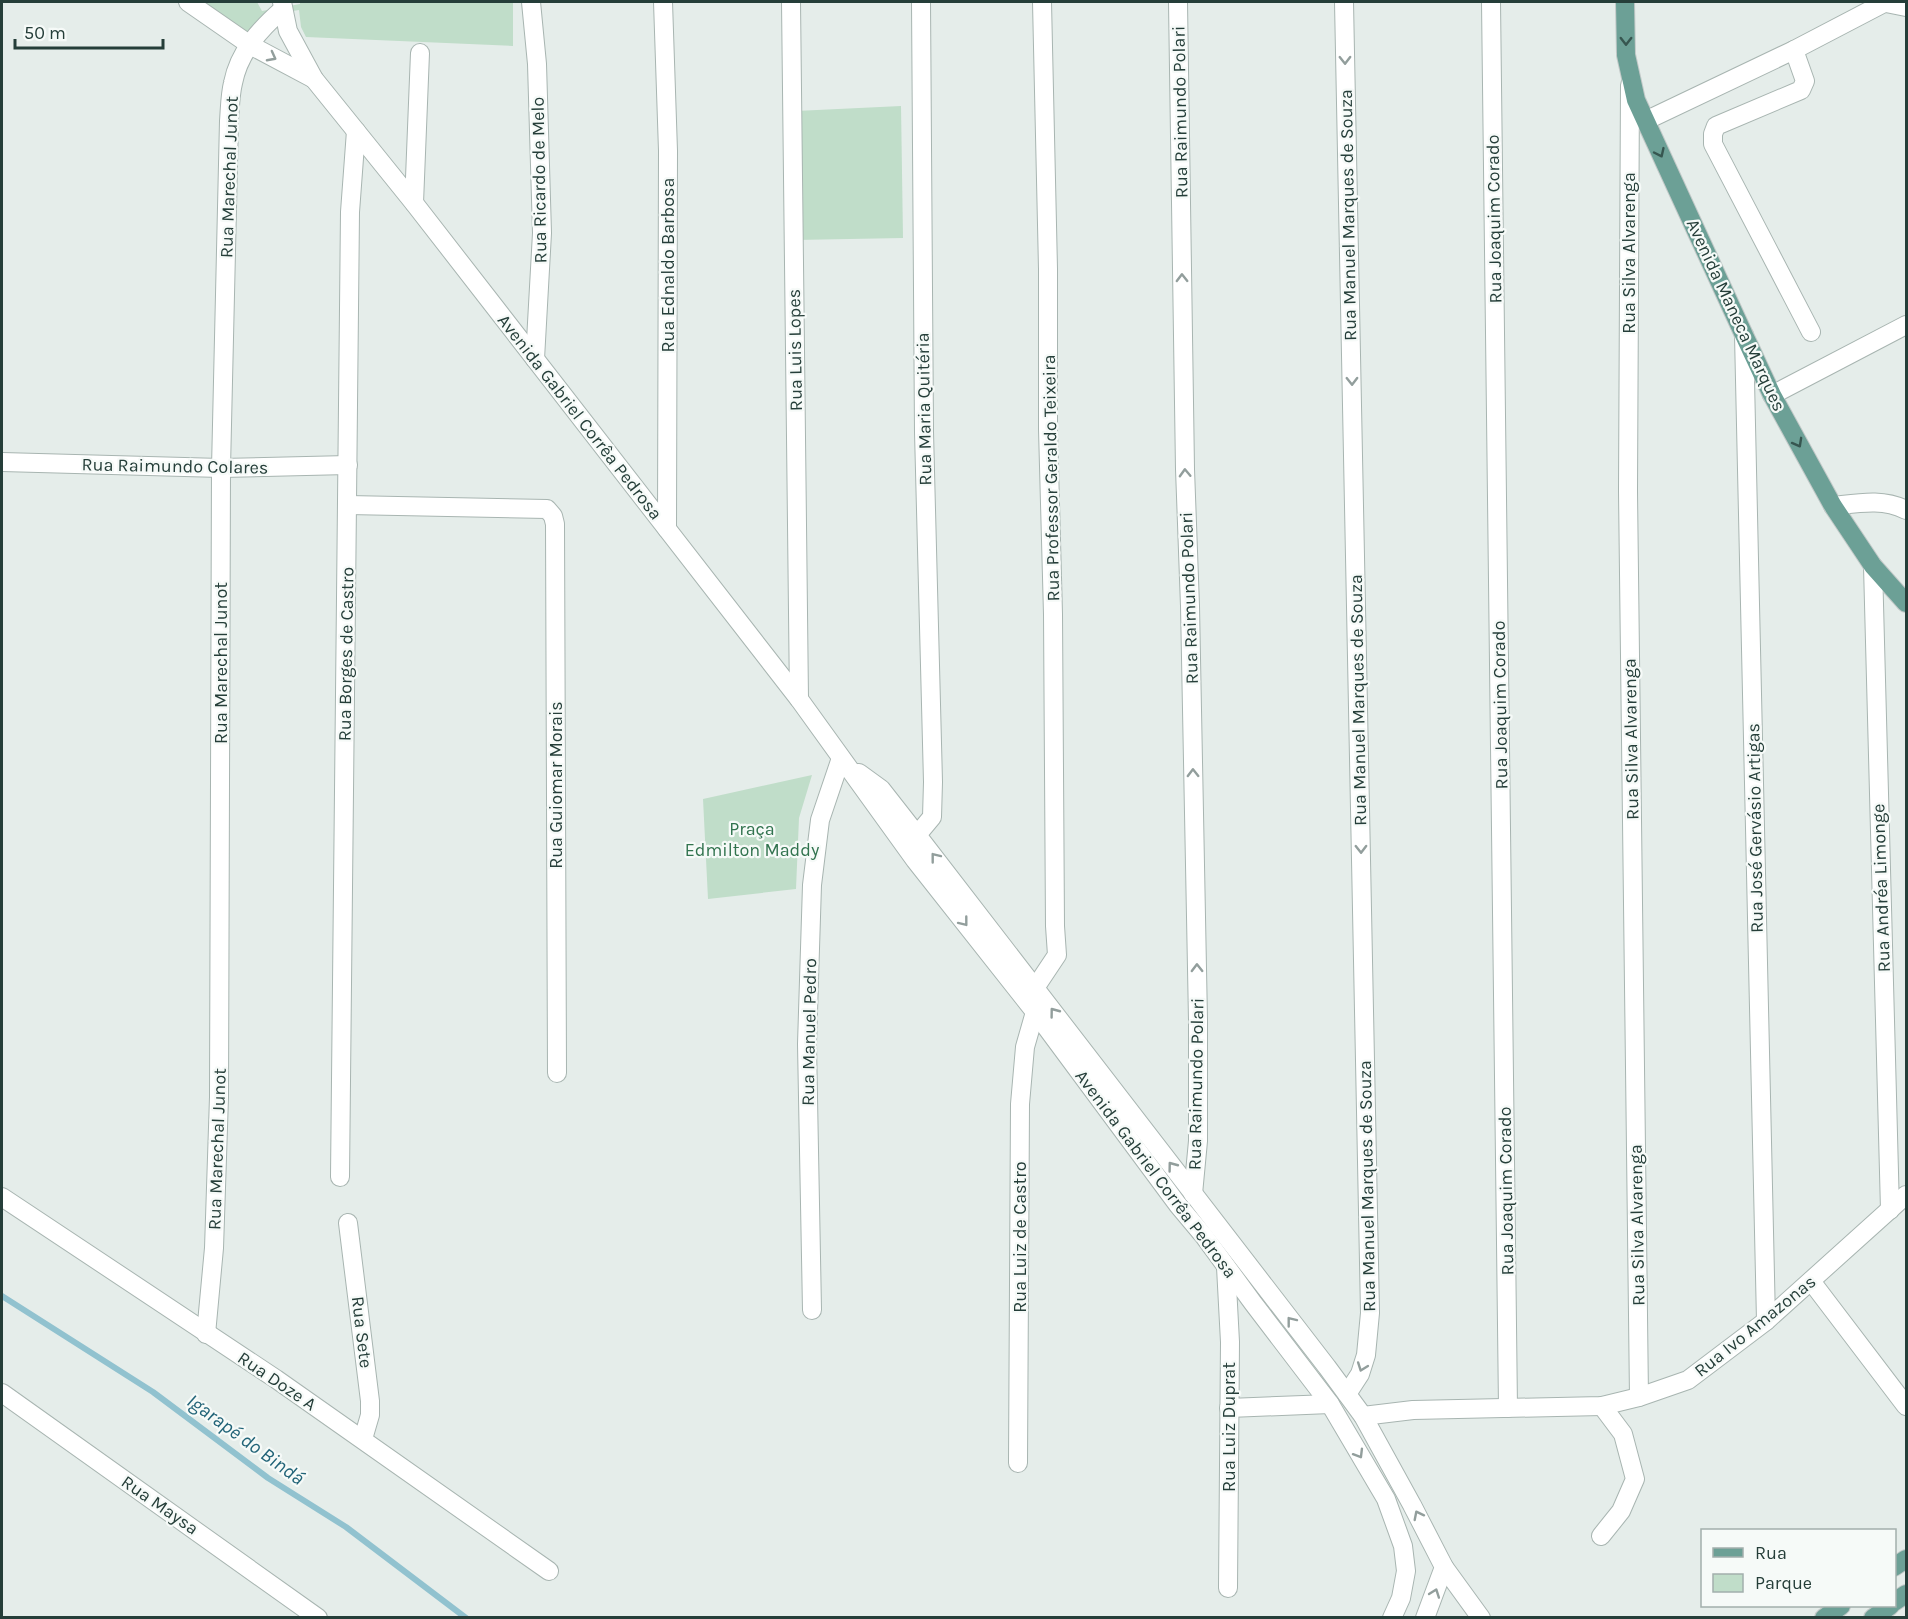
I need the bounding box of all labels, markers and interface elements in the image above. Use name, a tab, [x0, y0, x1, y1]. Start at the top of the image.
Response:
scale bar	[15, 12, 164, 50]
text: 50 m	[24, 22, 66, 44]
street label: Rua Raimundo Polari	[1167, 26, 1193, 198]
one-way arrow	[1620, 36, 1632, 45]
one-way arrow	[266, 50, 276, 61]
one-way arrow	[1339, 55, 1351, 64]
street label: Rua Manuel Marques de Souza	[1335, 89, 1361, 341]
street label: Rua Marechal Junot	[215, 95, 243, 258]
street label: Rua Ricardo de Melo	[527, 97, 551, 263]
street label: Rua Joaquim Corado	[1482, 134, 1506, 304]
one-way arrow	[1652, 147, 1664, 158]
street label: Rua Silva Alvarenga	[1618, 172, 1640, 334]
street label: Rua Ednaldo Barbosa	[657, 178, 679, 352]
street label: Avenida Maneca Marques	[1682, 215, 1790, 415]
one-way arrow	[1176, 273, 1188, 282]
street label: Rua Luis Lopes	[783, 289, 807, 411]
street label: Avenida Gabriel Corrêa Pedrosa	[493, 310, 667, 524]
street label: Rua Maria Quitéria	[912, 332, 936, 486]
street label: Rua Professor Geraldo Teixeira	[1038, 354, 1064, 602]
one-way arrow	[1345, 376, 1358, 385]
one-way arrow	[1791, 437, 1802, 447]
street label: Rua Raimundo Colares	[81, 453, 269, 479]
one-way arrow	[1179, 468, 1192, 477]
street label: Rua Raimundo Polari	[1175, 511, 1203, 685]
street label: Rua Borges de Castro	[333, 567, 359, 741]
street label: Rua Manuel Marques de Souza	[1345, 574, 1371, 826]
street label: Rua Marechal Junot	[210, 582, 232, 744]
street label: Rua Joaquim Corado	[1488, 620, 1512, 790]
street label: Rua Silva Alvarenga	[1619, 658, 1643, 820]
street label: Rua Guiomar Morais	[545, 701, 567, 869]
street label: Rua José Gervásio Artigas	[1742, 723, 1768, 933]
one-way arrow	[1187, 768, 1199, 777]
street label: Rua Andréa Limonge	[1867, 803, 1895, 973]
park label: Praça Edmilton Maddy	[685, 818, 820, 861]
one-way arrow	[1355, 844, 1367, 853]
one-way arrow	[931, 853, 942, 864]
one-way arrow	[957, 916, 968, 927]
street label: Rua Manuel Pedro	[797, 958, 821, 1106]
one-way arrow	[1191, 963, 1203, 972]
street label: Rua Raimundo Polari	[1183, 998, 1209, 1170]
one-way arrow	[1050, 1007, 1061, 1018]
street label: Rua Manuel Marques de Souza	[1354, 1060, 1380, 1312]
street label: Avenida Gabriel Corrêa Pedrosa	[1071, 1066, 1241, 1282]
street label: Rua Marechal Junot	[203, 1067, 231, 1230]
street label: Rua Joaquim Corado	[1494, 1106, 1518, 1276]
street label: Rua Silva Alvarenga	[1625, 1144, 1649, 1306]
street label: Rua Luiz de Castro	[1009, 1161, 1031, 1313]
one-way arrow	[1169, 1162, 1180, 1173]
street label: Rua Ivo Amazonas	[1690, 1270, 1820, 1382]
street label: Rua Sete	[347, 1295, 377, 1369]
one-way arrow	[1288, 1316, 1299, 1327]
street label: Rua Doze A	[233, 1347, 321, 1415]
one-way arrow	[1357, 1361, 1370, 1372]
street label: Rua Luiz Duprat	[1218, 1362, 1240, 1492]
water label: Igarapé do Bindá	[183, 1389, 309, 1490]
one-way arrow	[1352, 1448, 1364, 1458]
street label: Rua Maysa	[117, 1470, 203, 1540]
one-way arrow	[1413, 1510, 1425, 1521]
legend	[1701, 1529, 1896, 1607]
text: Rua	[1755, 1542, 1787, 1564]
text: Parque	[1755, 1572, 1812, 1594]
one-way arrow	[1427, 1588, 1440, 1598]

